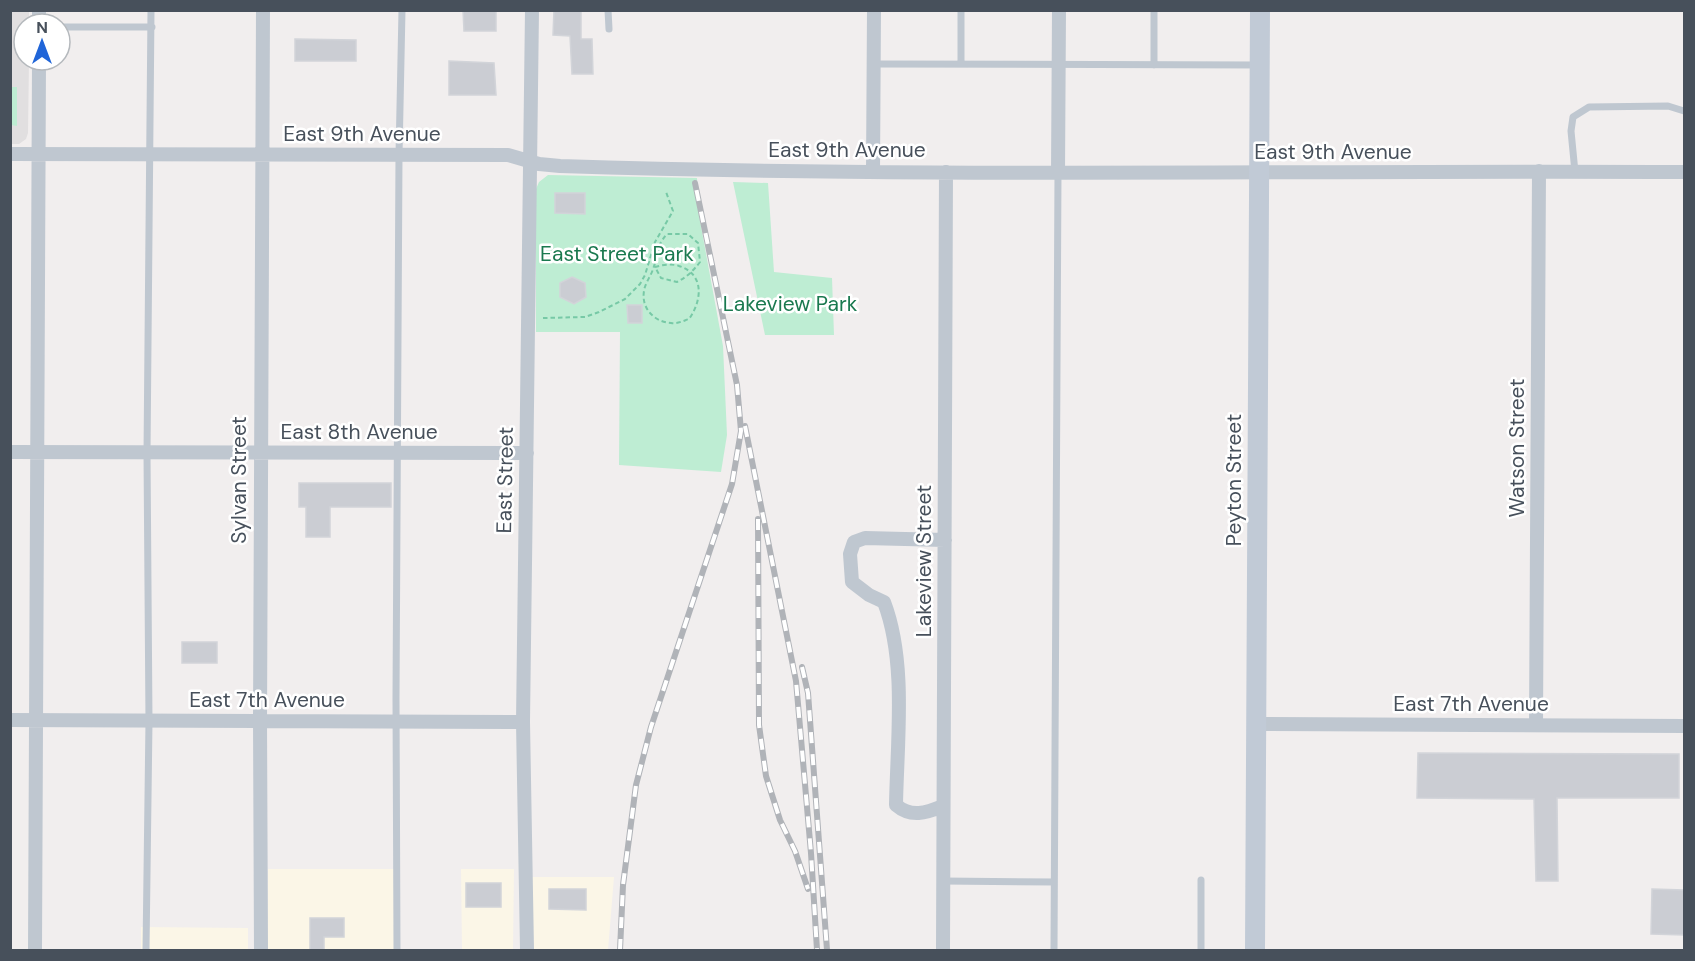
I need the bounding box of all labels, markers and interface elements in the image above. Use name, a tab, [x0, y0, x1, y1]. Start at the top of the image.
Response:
north arrow	[12, 12, 72, 72]
text: N	[36, 17, 48, 38]
street label: East 9th Avenue	[283, 120, 441, 148]
street label: East 9th Avenue	[768, 136, 926, 164]
street label: East 9th Avenue	[1254, 138, 1412, 166]
park label: East Street Park	[540, 240, 694, 268]
park label: Lakeview Park	[723, 290, 858, 318]
street label: Watson Street	[1503, 379, 1531, 517]
street label: Peyton Street	[1220, 414, 1248, 546]
street label: Sylvan Street	[225, 416, 253, 544]
street label: East 8th Avenue	[280, 418, 438, 446]
street label: East Street	[490, 426, 520, 534]
street label: Lakeview Street	[910, 485, 938, 637]
street label: East 7th Avenue	[189, 686, 345, 714]
street label: East 7th Avenue	[1393, 690, 1549, 718]

